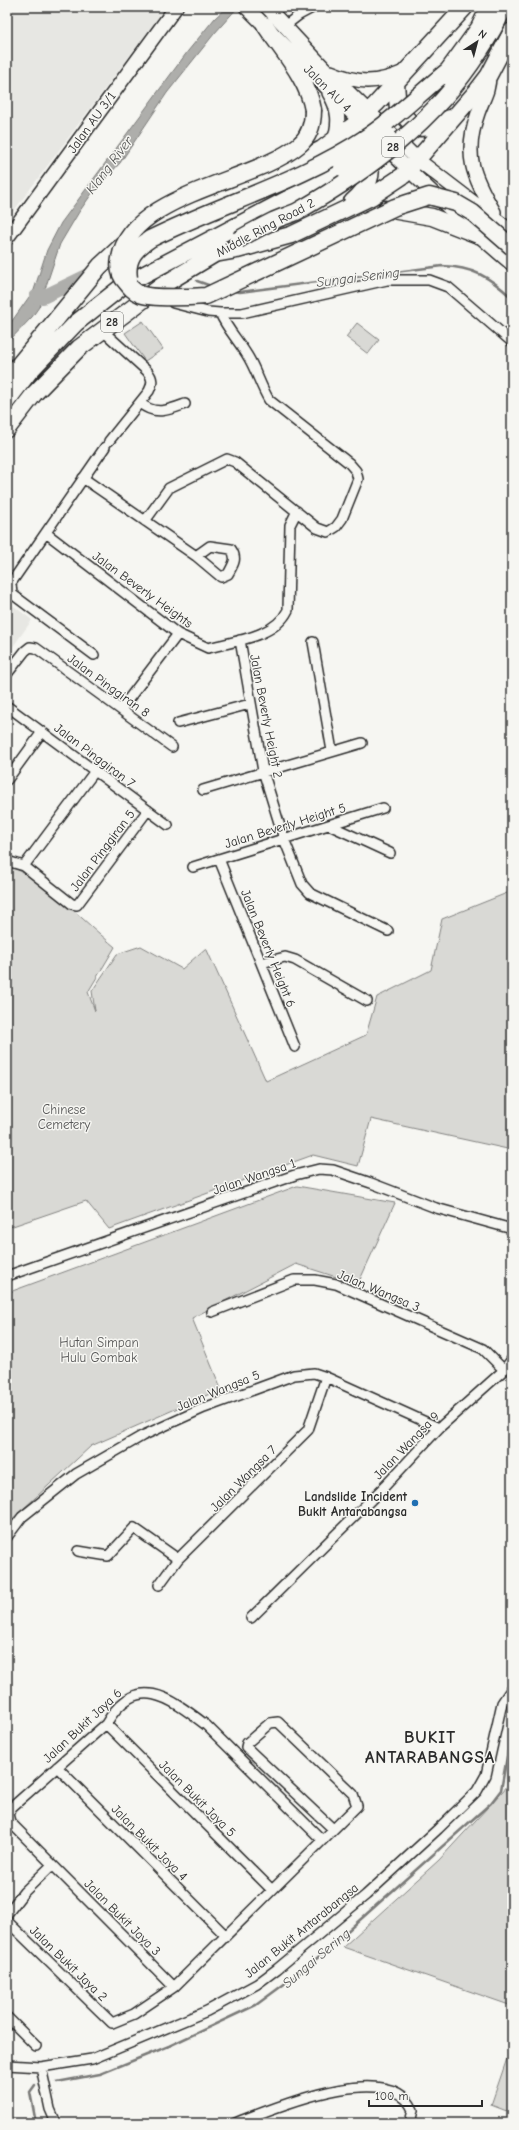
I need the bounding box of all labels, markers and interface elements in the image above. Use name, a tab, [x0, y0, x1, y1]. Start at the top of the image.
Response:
north arrow	[457, 22, 497, 62]
text: N	[476, 27, 489, 42]
street label: Jalan AU 4	[301, 62, 354, 115]
street label: Jalan AU 3/1	[64, 89, 119, 156]
water label: Klang River	[82, 132, 137, 197]
road number: 28	[382, 137, 404, 157]
street label: Middle Ring Road 2	[213, 195, 317, 260]
water label: Sungai Sering	[315, 264, 401, 291]
road number: 28	[101, 312, 123, 332]
street label: Jalan Beverly Heights	[90, 548, 196, 631]
street label: Jalan Pinggiran 8	[65, 651, 153, 720]
street label: Jalan Beverly Height 2	[247, 653, 286, 779]
street label: Jalan Pinggiran 7	[51, 720, 138, 791]
street label: Jalan Beverly Height 5	[223, 800, 348, 851]
street label: Jalan Pinggiran 5	[67, 807, 138, 894]
street label: Jalan Beverly Height 6	[238, 887, 299, 1009]
park label: Chinese Cemetery	[38, 1102, 90, 1132]
street label: Jalan Wangsa 1	[211, 1155, 297, 1198]
street label: Jalan Wangsa 3	[335, 1266, 422, 1315]
park label: Hutan Simpan Hulu Gombak	[59, 1335, 139, 1365]
street label: Jalan Wangsa 5	[174, 1367, 262, 1414]
street label: Jalan Wangsa 9	[370, 1408, 442, 1482]
street label: Jalan Wangsa 7	[207, 1442, 280, 1515]
place label: Landslide Incident Bukit Antarabangsa	[298, 1489, 408, 1519]
marker: Landslide Incident Bukit Antarabangsa	[410, 1498, 420, 1508]
street label: Jalan Bukit Jaya 6	[40, 1685, 125, 1766]
district label: BUKIT ANTARABANGSA	[365, 1728, 495, 1767]
street label: Jalan Bukit Jaya 5	[156, 1757, 239, 1840]
street label: Jalan Bukit Jaya 4	[109, 1801, 191, 1883]
street label: Jalan Bukit Jaya 3	[81, 1876, 164, 1959]
street label: Jalan Bukit Antarabangsa	[241, 1880, 361, 1981]
street label: Jalan Bukit Jaya 2	[27, 1923, 111, 2004]
water label: Sungai Sering	[279, 1925, 354, 1992]
scale bar	[369, 2082, 482, 2108]
text: 100 m	[375, 2089, 408, 2103]

